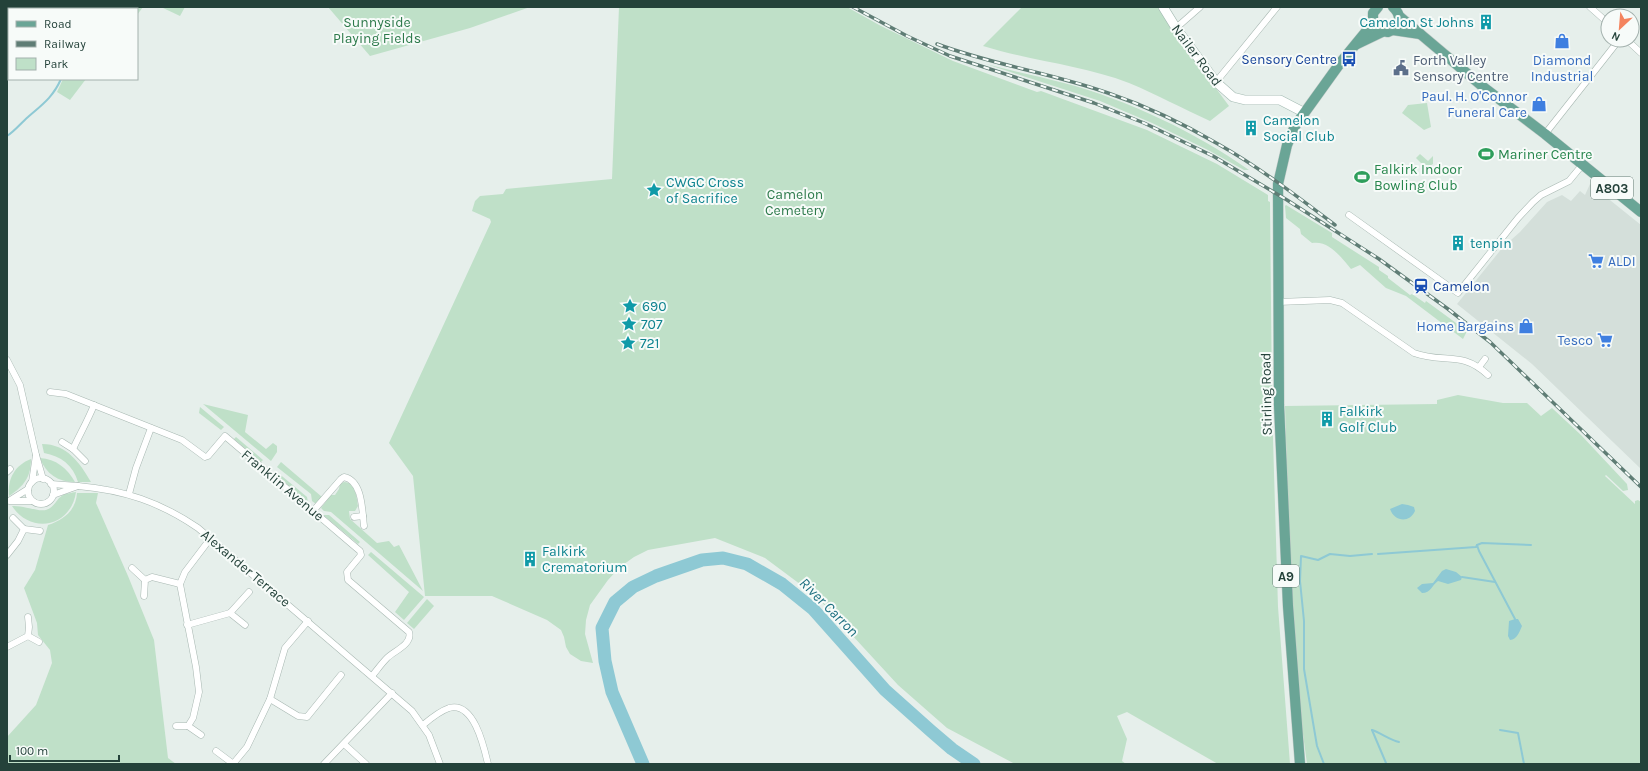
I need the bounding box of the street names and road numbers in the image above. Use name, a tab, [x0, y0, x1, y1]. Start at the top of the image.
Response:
street label: Nailer Road	[1168, 21, 1225, 90]
road number: A803	[1591, 177, 1633, 199]
street label: Stirling Road	[1257, 352, 1276, 436]
street label: Franklin Avenue	[238, 446, 327, 525]
street label: Alexander Terrace	[197, 526, 294, 611]
road number: A9	[1273, 565, 1299, 587]

